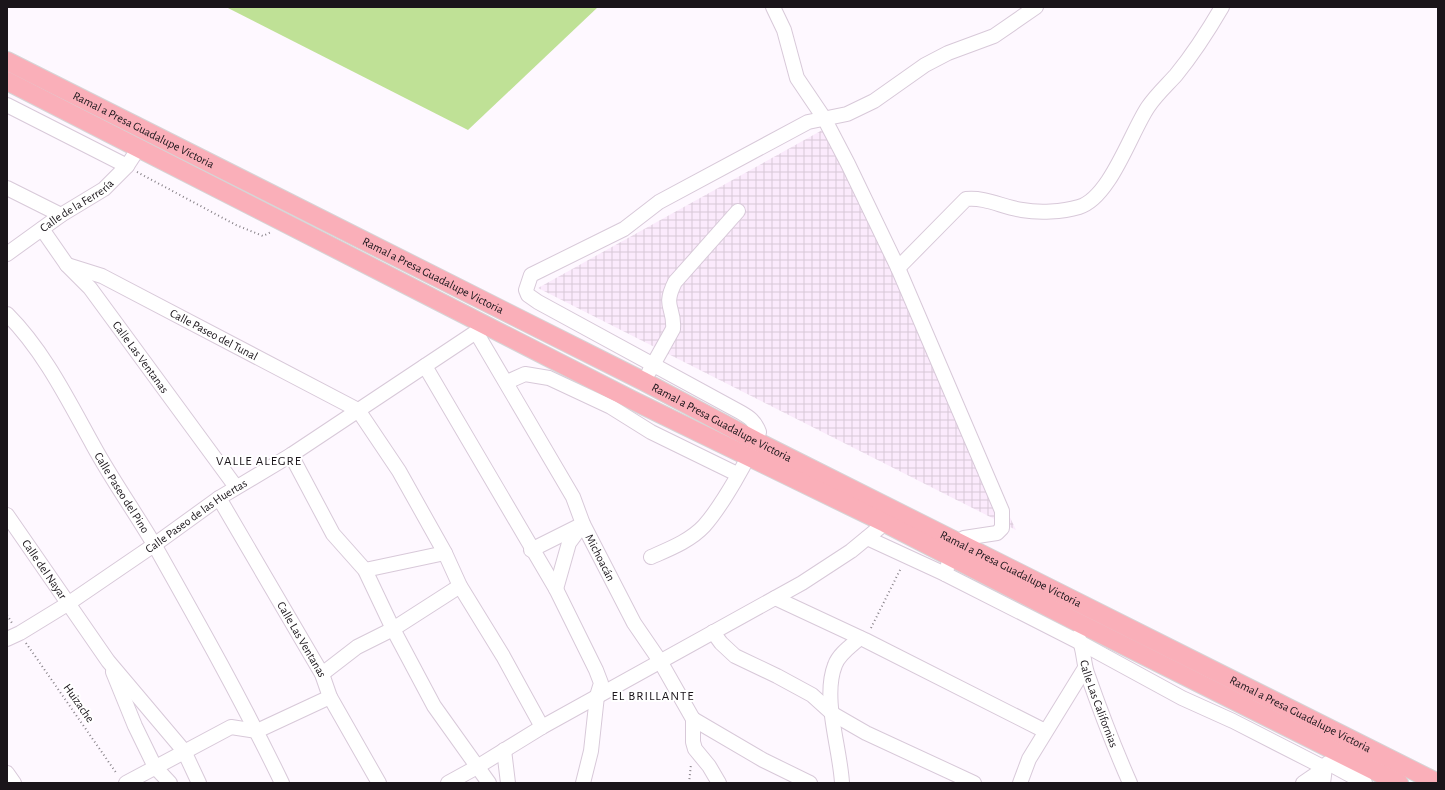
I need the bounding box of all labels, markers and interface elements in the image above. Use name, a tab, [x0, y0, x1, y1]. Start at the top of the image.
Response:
street label: Ramal a Presa Guadalupe Victoria	[71, 89, 217, 170]
street label: Calle de la Ferrería	[38, 177, 116, 234]
street label: Ramal a Presa Guadalupe Victoria	[361, 235, 506, 316]
street label: Calle Paseo del Tunal	[168, 307, 260, 362]
street label: Calle Las Ventanas	[110, 319, 171, 395]
street label: Ramal a Presa Guadalupe Victoria	[650, 381, 794, 464]
street label: Calle Paseo del Pino	[92, 450, 152, 535]
district label: VALLE ALEGRE	[216, 455, 302, 468]
street label: Calle Paseo de las Huertas	[143, 477, 249, 555]
street label: Ramal a Presa Guadalupe Victoria	[938, 528, 1084, 609]
street label: Michoacán	[583, 532, 617, 583]
street label: Calle del Nayar	[20, 537, 69, 601]
street label: Calle Las Ventanas	[275, 600, 329, 679]
street label: Calle Las Californias	[1078, 659, 1120, 749]
street label: Ramal a Presa Guadalupe Victoria	[1228, 674, 1373, 755]
street label: Huizache	[61, 682, 97, 724]
district label: EL BRILLANTE	[611, 690, 695, 703]

